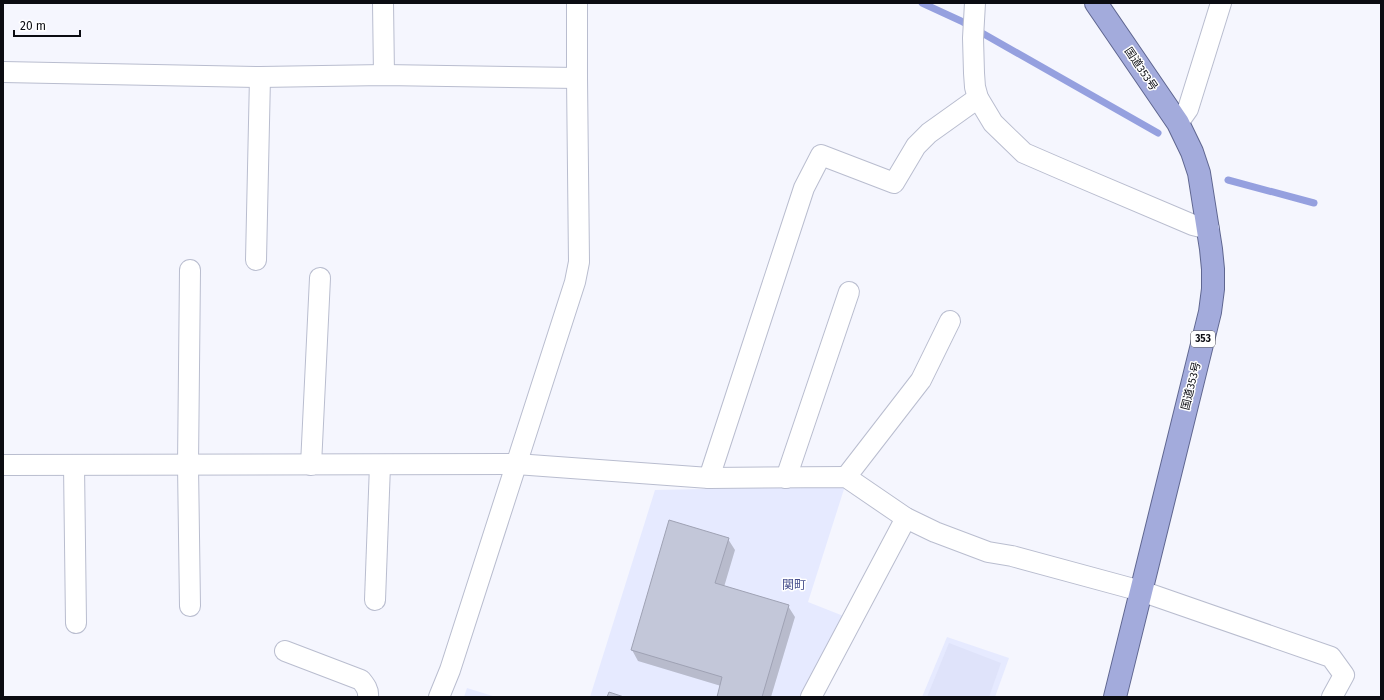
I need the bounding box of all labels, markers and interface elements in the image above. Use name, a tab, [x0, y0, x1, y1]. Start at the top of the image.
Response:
scale bar	[14, 12, 80, 38]
text: 20 m	[20, 19, 46, 33]
street label: 国道353号	[1122, 45, 1160, 93]
road number: 353	[1191, 331, 1215, 347]
street label: 国道353号	[1179, 360, 1203, 412]
district label: 関町	[782, 578, 806, 592]

